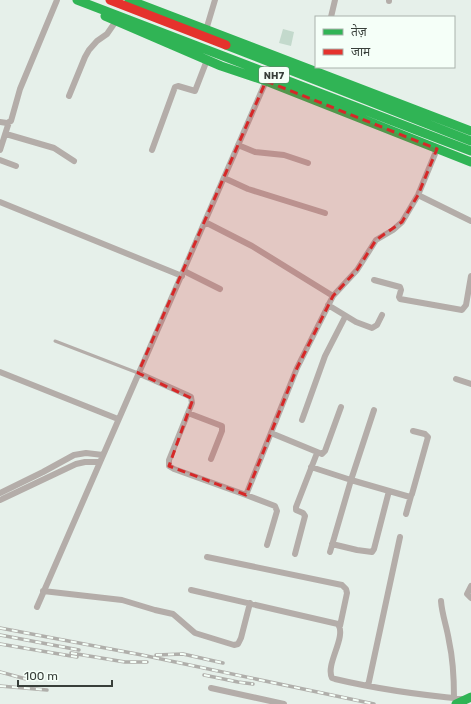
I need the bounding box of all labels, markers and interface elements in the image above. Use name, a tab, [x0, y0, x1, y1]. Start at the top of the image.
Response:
legend	[315, 16, 455, 68]
text: तेज़	[351, 24, 368, 39]
text: जाम	[351, 45, 371, 59]
road number: NH7	[259, 67, 289, 83]
scale bar	[18, 662, 112, 688]
text: 100 m	[24, 669, 58, 683]

